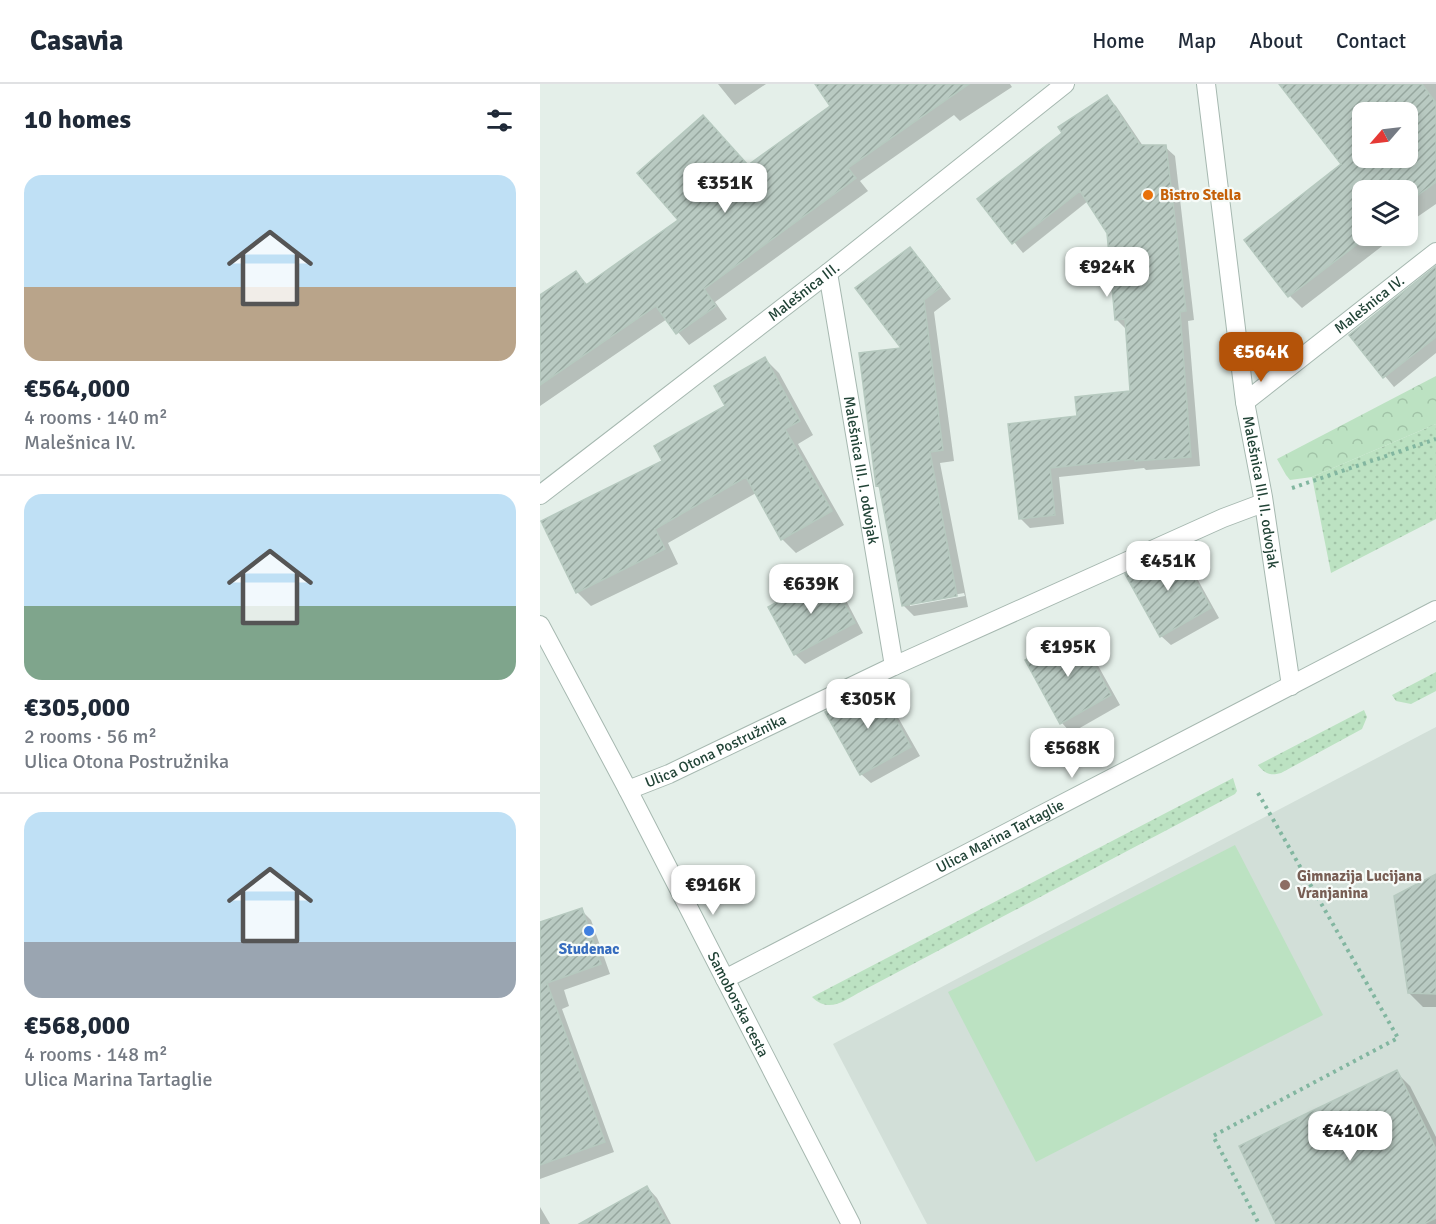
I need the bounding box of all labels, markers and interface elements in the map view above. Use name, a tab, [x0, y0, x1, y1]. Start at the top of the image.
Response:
text: Casavia	[30, 24, 123, 58]
text: Home	[1092, 28, 1145, 54]
text: Map	[1178, 28, 1216, 54]
text: About	[1249, 28, 1303, 54]
text: Contact	[1336, 28, 1406, 54]
north arrow	[1352, 102, 1418, 168]
map controls	[1352, 102, 1418, 246]
text: 10 homes	[24, 104, 131, 136]
icon: filters	[483, 104, 516, 137]
pin: €351K	[683, 163, 767, 214]
text: €351K	[697, 170, 753, 195]
button: layers	[1352, 180, 1418, 246]
place label: Bistro Stella	[1160, 186, 1241, 204]
marker: Bistro Stella	[1141, 188, 1155, 202]
icon: home	[216, 214, 324, 322]
pin: €924K	[1065, 247, 1149, 298]
text: €924K	[1079, 254, 1135, 279]
street label: Malešnica III.	[764, 258, 843, 325]
street label: Malešnica IV.	[1331, 271, 1408, 337]
pin: €564K	[1219, 332, 1303, 383]
text: €564K	[1233, 339, 1289, 364]
text: €564,000	[24, 373, 130, 405]
street label: Malešnica III. I. odvojak	[840, 395, 883, 546]
text: 4 rooms · 140 m²	[24, 405, 168, 430]
street label: Malešnica III. II. odvojak	[1239, 414, 1283, 570]
text: Malešnica IV.	[24, 430, 136, 455]
icon: home	[216, 533, 324, 641]
pin: €451K	[1126, 541, 1210, 592]
text: €451K	[1140, 548, 1196, 573]
pin: €639K	[769, 564, 853, 615]
text: €639K	[783, 571, 839, 596]
pin: €195K	[1026, 627, 1110, 678]
text: €195K	[1040, 634, 1096, 659]
pin: €305K	[826, 679, 910, 730]
text: €305K	[840, 686, 896, 711]
text: €305,000	[24, 692, 130, 724]
street label: Ulica Otona Postružnika	[642, 710, 789, 791]
text: 2 rooms · 56 m²	[24, 724, 157, 749]
pin: €568K	[1030, 728, 1114, 779]
text: €568K	[1044, 735, 1100, 760]
text: Ulica Otona Postružnika	[24, 749, 229, 774]
street label: Ulica Marina Tartaglie	[933, 796, 1067, 877]
icon: home	[216, 851, 324, 959]
pin: €916K	[671, 865, 755, 916]
place label: Gimnazija Lucijana Vranjanina	[1297, 867, 1422, 902]
text: €916K	[685, 872, 741, 897]
marker: Gimnazija Lucijana Vranjanina	[1278, 878, 1292, 892]
marker: Studenac	[582, 924, 596, 938]
place label: Studenac	[559, 940, 619, 958]
street label: Samoborska cesta	[704, 949, 773, 1060]
text: €568,000	[24, 1010, 130, 1042]
text: 4 rooms · 148 m²	[24, 1042, 168, 1067]
text: Ulica Marina Tartaglie	[24, 1067, 213, 1092]
pin: €410K	[1308, 1111, 1392, 1162]
text: €410K	[1322, 1118, 1378, 1143]

